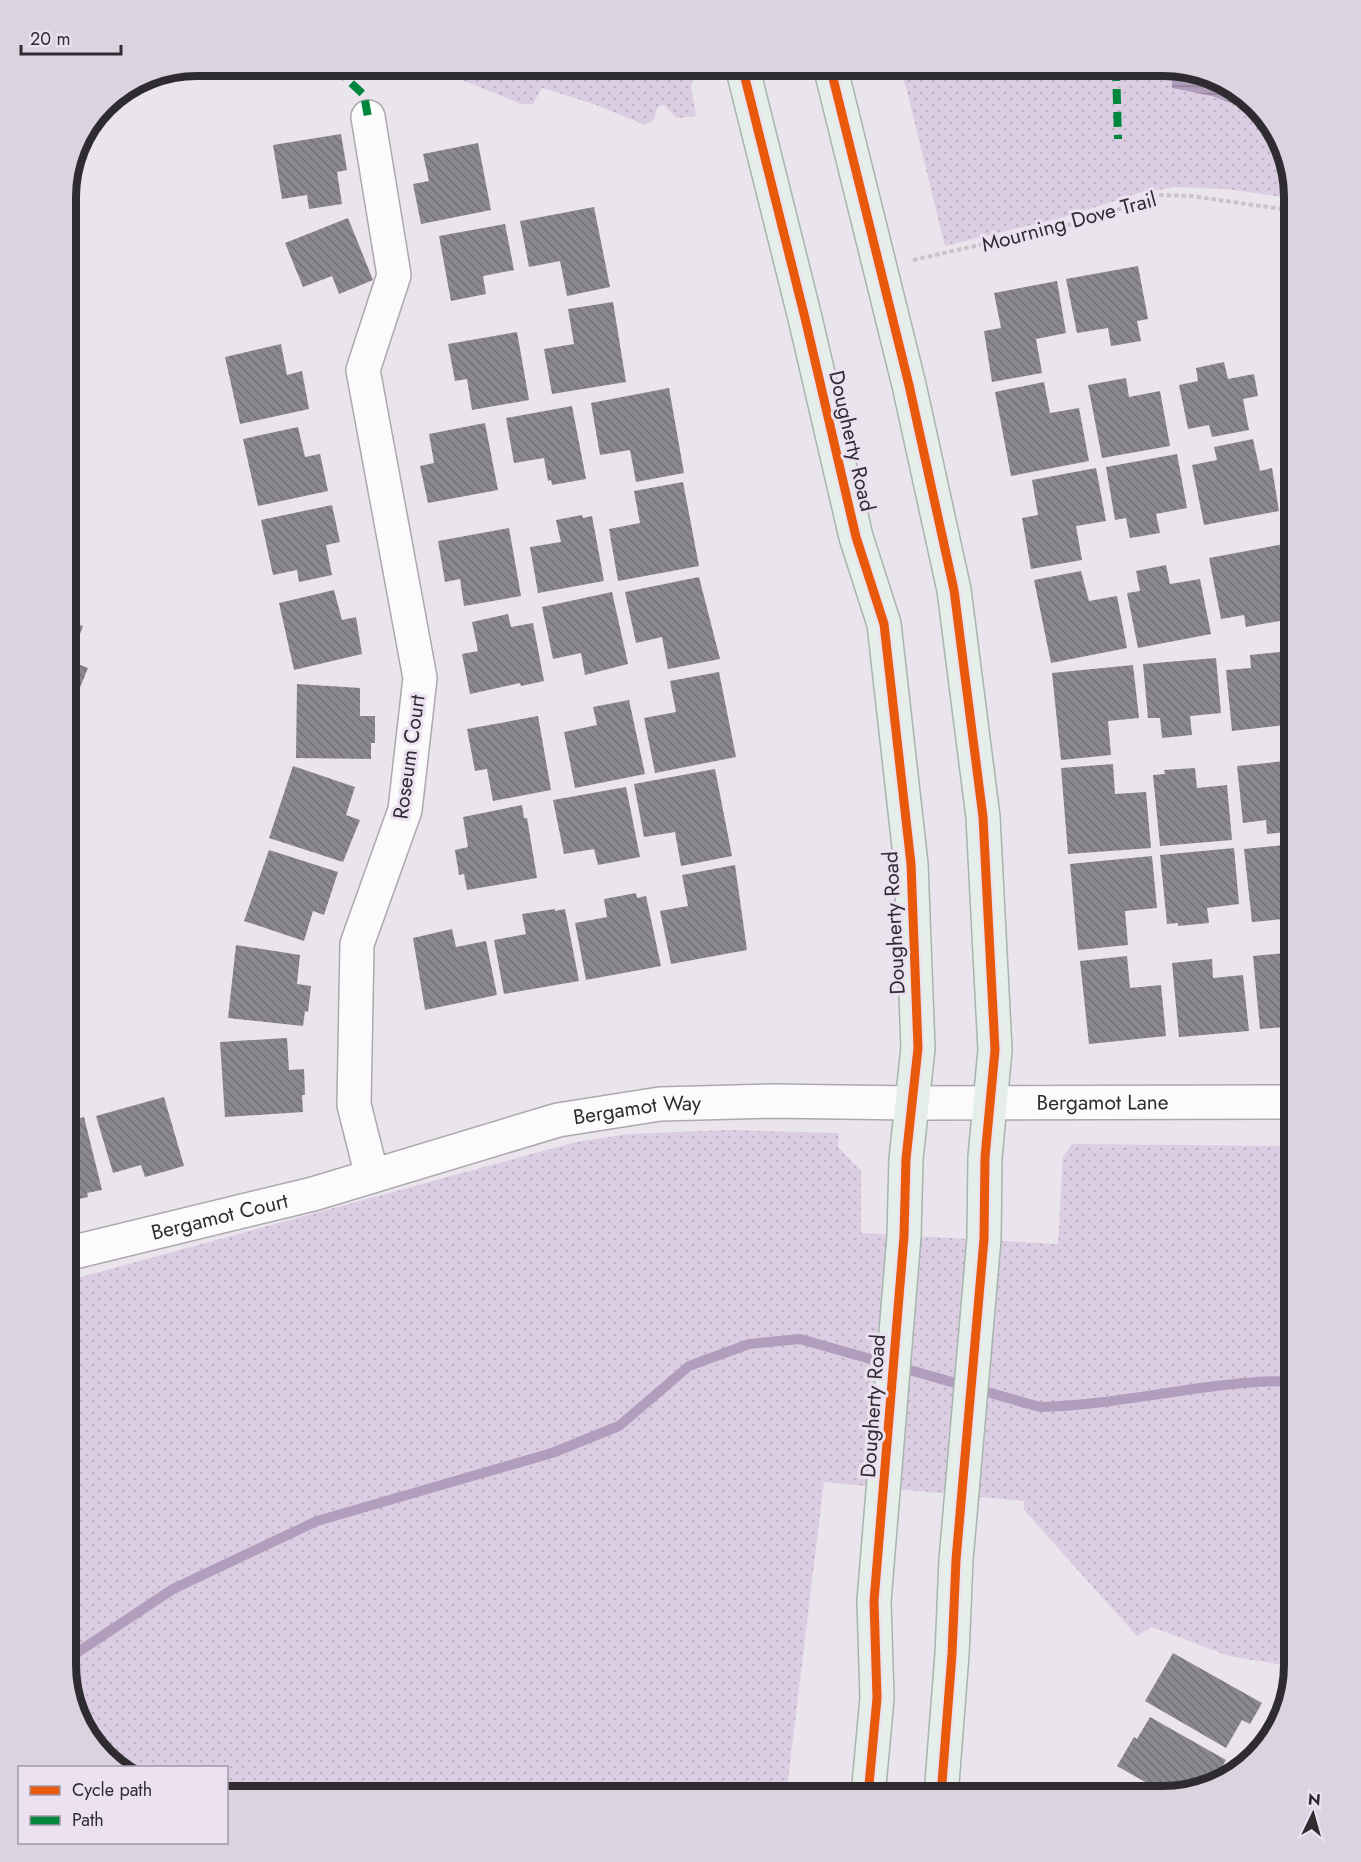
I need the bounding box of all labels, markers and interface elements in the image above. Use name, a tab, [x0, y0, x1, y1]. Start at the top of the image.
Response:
scale bar	[21, 18, 122, 56]
text: 20 m	[30, 26, 70, 52]
street label: Mourning Dove Trail	[978, 184, 1160, 260]
street label: Dougherty Road	[821, 368, 883, 514]
street label: Roseum Court	[385, 693, 433, 821]
street label: Dougherty Road	[875, 850, 913, 996]
street label: Bergamot Lane	[1036, 1087, 1169, 1118]
street label: Bergamot Way	[571, 1088, 702, 1132]
street label: Bergamot Court	[148, 1186, 291, 1248]
street label: Dougherty Road	[853, 1333, 893, 1479]
legend	[18, 1766, 228, 1844]
text: Cycle path	[72, 1777, 152, 1803]
north arrow	[1283, 1784, 1343, 1844]
text: N	[1307, 1788, 1322, 1812]
text: Path	[72, 1807, 104, 1833]

